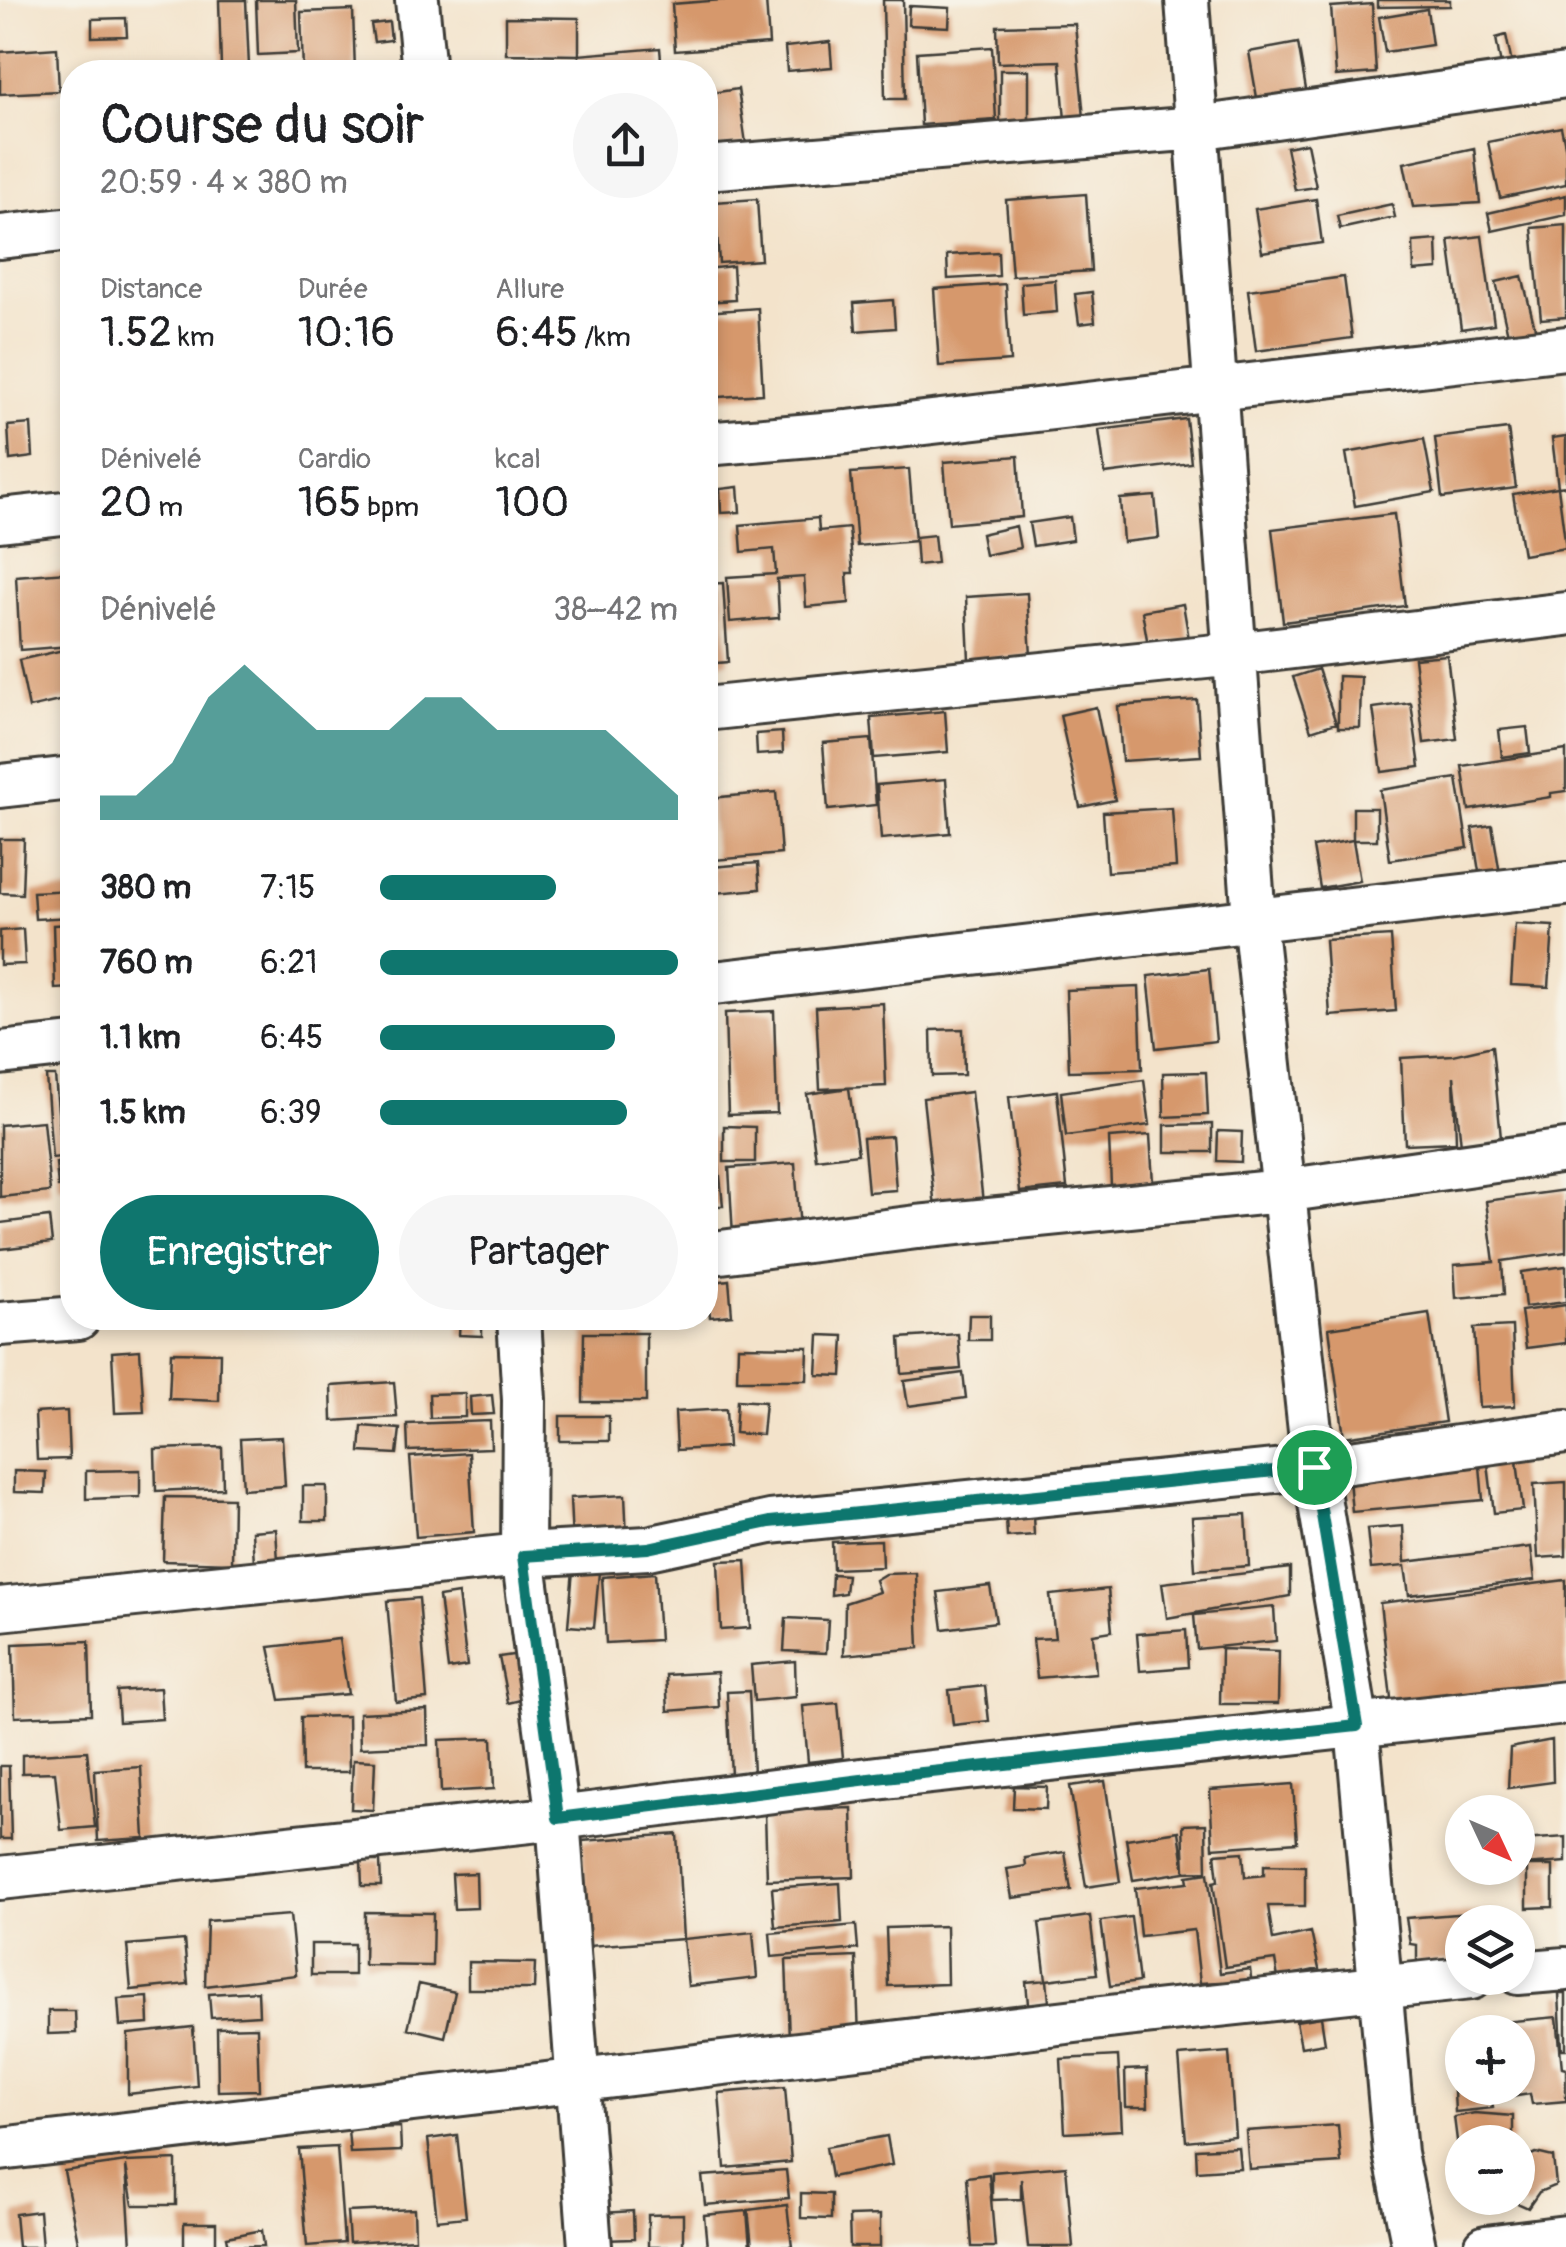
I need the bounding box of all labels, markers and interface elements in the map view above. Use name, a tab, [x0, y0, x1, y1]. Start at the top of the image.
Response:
text: Course du soir	[100, 91, 425, 160]
button: share	[573, 93, 678, 198]
text: 20:59 · 4 × 380 m	[100, 163, 348, 203]
text: Distance	[100, 272, 202, 307]
text: Durée	[298, 272, 367, 307]
text: Allure	[495, 272, 564, 307]
text: 1.52	[100, 307, 172, 359]
text: 10:16	[298, 307, 395, 359]
text: 6:45	[495, 307, 578, 359]
text: km	[172, 320, 215, 355]
text: /km	[578, 320, 631, 355]
text: Dénivelé	[100, 442, 202, 477]
text: Cardio	[298, 442, 371, 477]
text: kcal	[495, 442, 541, 477]
text: 20	[100, 477, 152, 529]
text: 165	[298, 477, 361, 529]
text: 100	[495, 477, 569, 529]
text: m	[152, 490, 183, 525]
text: bpm	[361, 490, 419, 525]
text: Dénivelé	[100, 590, 217, 630]
text: 38–42 m	[553, 590, 678, 630]
text: 380 m	[100, 868, 191, 908]
text: 7:15	[260, 868, 315, 908]
text: 760 m	[100, 943, 193, 983]
text: 6:21	[260, 943, 318, 983]
text: 1.1 km	[100, 1018, 181, 1058]
text: 6:45	[260, 1018, 323, 1058]
text: 1.5 km	[100, 1093, 186, 1133]
text: 6:39	[260, 1093, 322, 1133]
button: Enregistrer	[100, 1195, 379, 1310]
button: Partager	[399, 1195, 678, 1310]
pin	[1272, 1425, 1357, 1510]
icon: arrive	[1287, 1440, 1342, 1495]
north arrow	[1445, 1795, 1535, 1885]
map controls	[1445, 1795, 1535, 2215]
button: layers	[1445, 1905, 1535, 1995]
button: +	[1445, 2015, 1535, 2105]
button: −	[1445, 2125, 1535, 2215]

